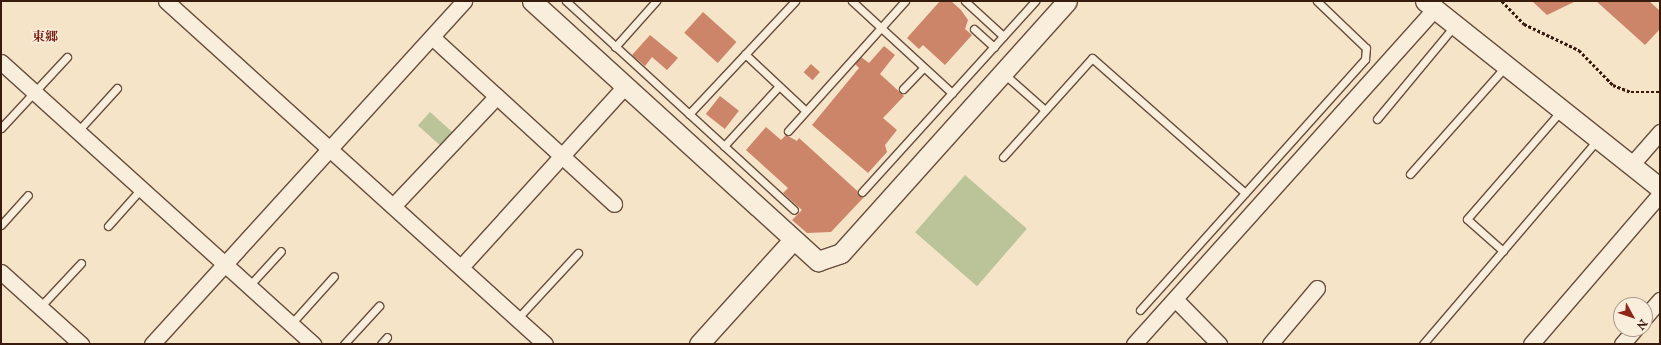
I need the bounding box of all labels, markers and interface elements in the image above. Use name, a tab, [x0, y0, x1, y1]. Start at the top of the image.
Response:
district label: 東郷	[32, 30, 58, 46]
north arrow	[1613, 297, 1653, 337]
text: N	[1633, 316, 1650, 332]

